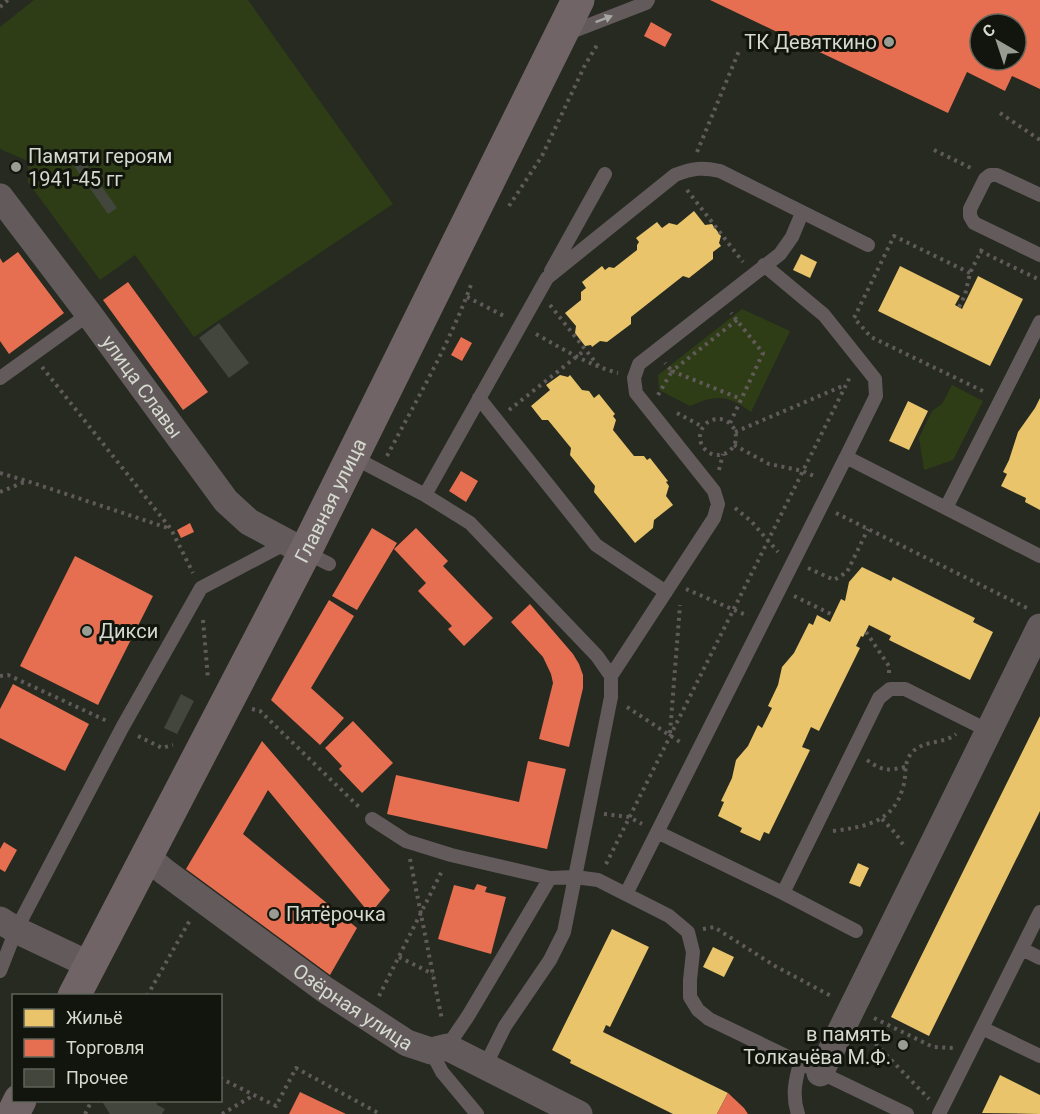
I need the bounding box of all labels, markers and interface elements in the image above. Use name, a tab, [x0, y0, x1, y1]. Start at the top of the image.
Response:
north arrow	[968, 12, 1028, 72]
one-way arrow	[595, 14, 613, 24]
text: С	[979, 20, 999, 41]
place label: ТК Девяткино	[744, 30, 877, 54]
marker: ТК Девяткино	[882, 35, 896, 49]
place label: Памяти героям 1941-45 гг	[28, 144, 172, 191]
marker: Памяти героям 1941-45 гг	[9, 160, 23, 174]
street label: улица Славы	[96, 330, 188, 443]
street label: Главная улица	[290, 434, 371, 567]
place label: Дикси	[99, 619, 158, 643]
marker: Дикси	[80, 624, 94, 638]
place label: Пятёрочка	[286, 902, 386, 926]
marker: Пятёрочка	[267, 907, 281, 921]
street label: Озёрная улица	[288, 958, 417, 1056]
legend	[12, 994, 222, 1102]
text: Жильё	[66, 1007, 122, 1028]
place label: в память Толкачёва М.Ф.	[743, 1022, 891, 1069]
text: Торговля	[66, 1037, 144, 1058]
marker: в память Толкачёва М.Ф.	[896, 1038, 910, 1052]
text: Прочее	[66, 1067, 128, 1088]

